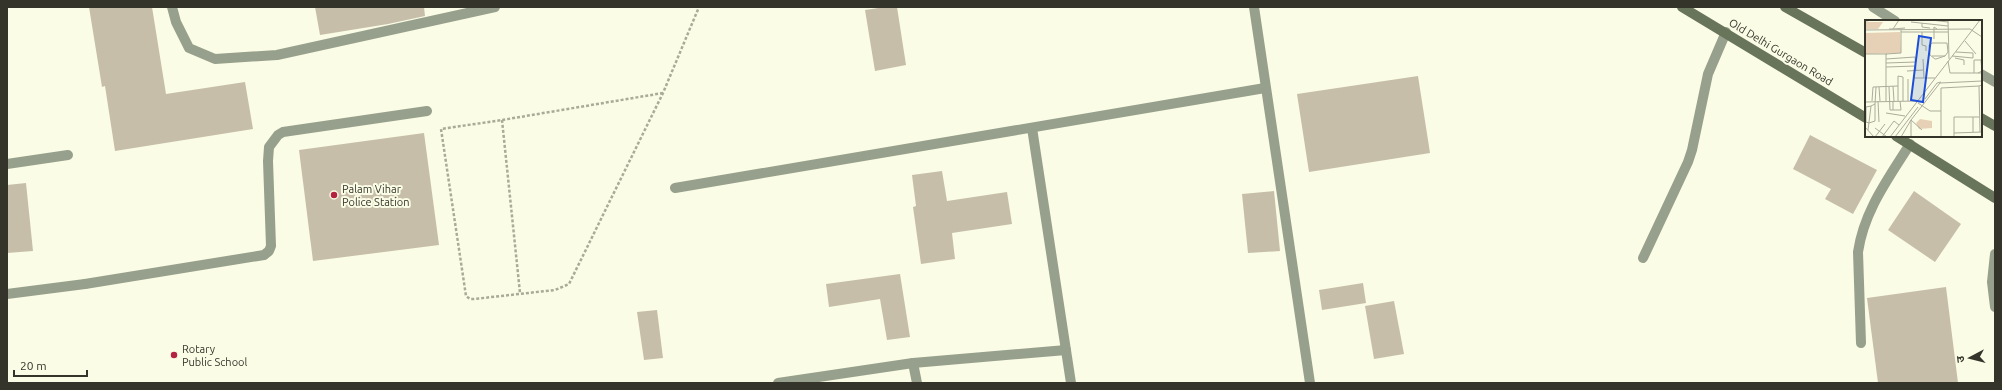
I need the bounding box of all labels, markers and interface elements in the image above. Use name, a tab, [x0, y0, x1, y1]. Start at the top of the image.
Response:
street label: Old Delhi Gurgaon Road	[1727, 16, 1835, 88]
inset map	[1865, 20, 1982, 137]
place label: Palam Vihar Police Station	[342, 183, 410, 208]
marker: Palam Vihar Police Station	[329, 190, 339, 200]
north arrow	[1950, 338, 1990, 378]
place label: Rotary Public School	[182, 343, 248, 368]
marker: Rotary Public School	[169, 350, 179, 360]
scale bar	[14, 352, 87, 378]
text: उ	[1954, 355, 1966, 363]
text: 20 m	[20, 359, 47, 372]

